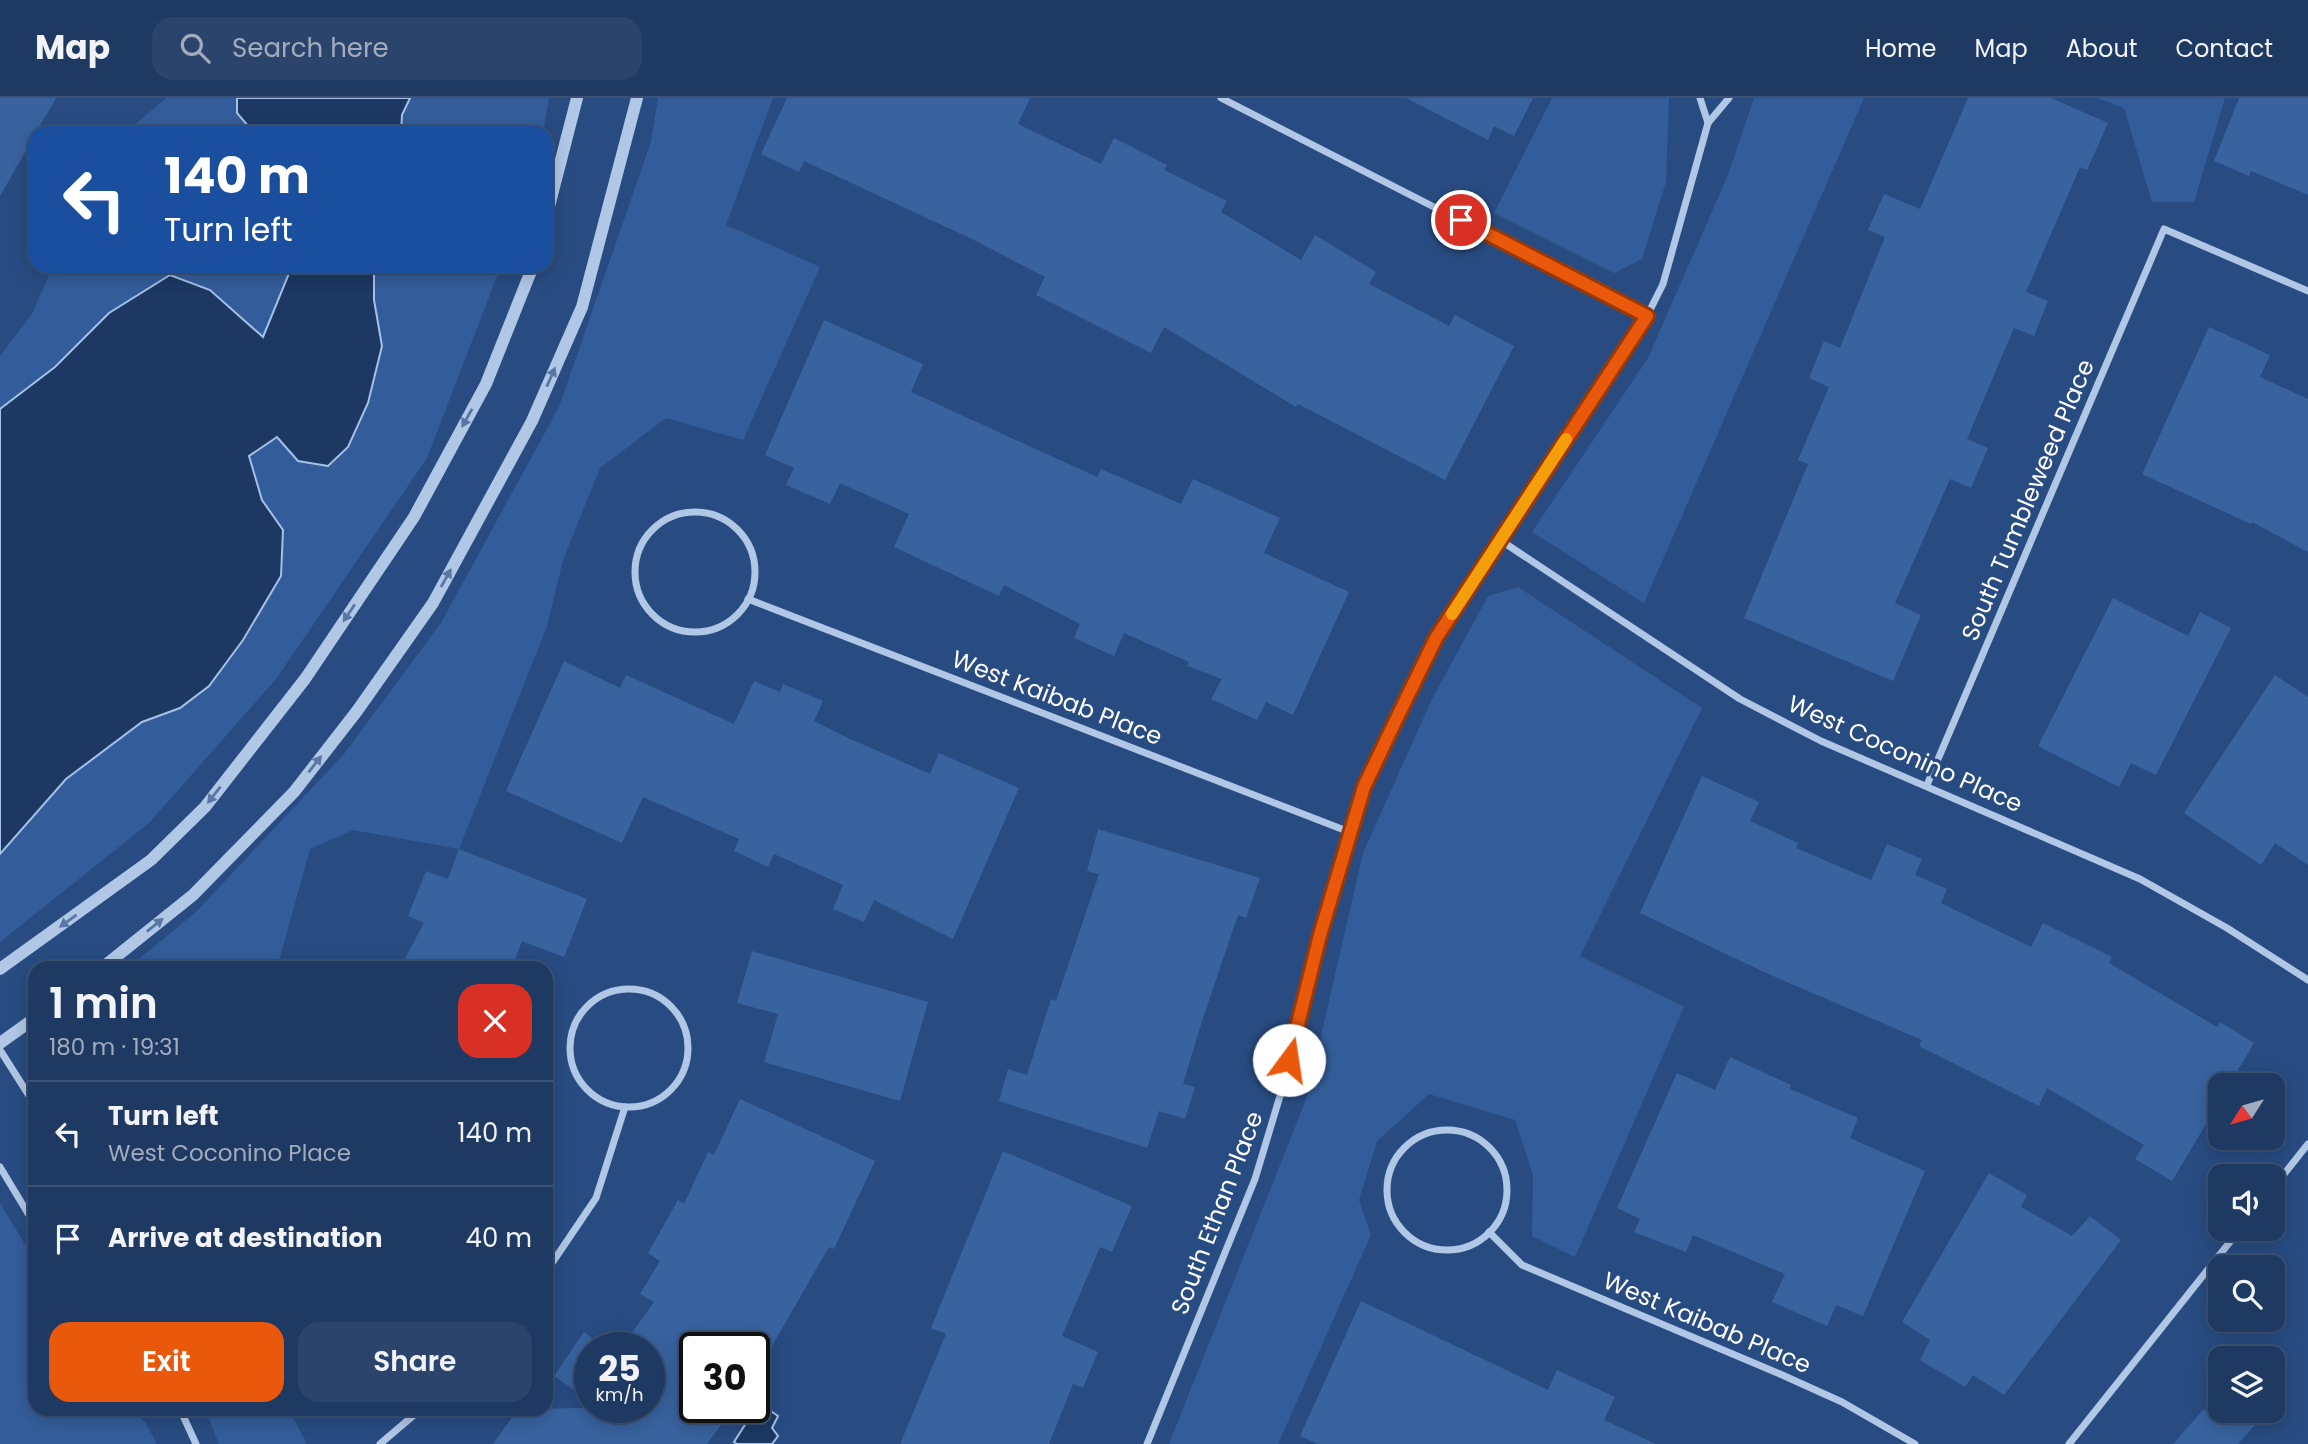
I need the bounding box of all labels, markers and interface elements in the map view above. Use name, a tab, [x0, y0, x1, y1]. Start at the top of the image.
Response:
search box	[152, 17, 642, 80]
text: Map	[35, 24, 110, 71]
icon: search	[176, 29, 214, 67]
text: Search here	[232, 30, 389, 66]
text: Home	[1865, 32, 1937, 65]
text: Map	[1975, 32, 2028, 65]
text: About	[2066, 32, 2137, 65]
text: Contact	[2175, 32, 2273, 65]
text: 140 m	[164, 142, 310, 210]
icon: left	[49, 154, 140, 245]
pin	[1431, 190, 1491, 250]
icon: arrive	[1442, 201, 1480, 239]
text: Turn left	[164, 207, 293, 252]
street label: South Tumbleweed Place	[1953, 354, 2102, 646]
one-way arrow	[546, 366, 557, 387]
one-way arrow	[461, 409, 473, 428]
one-way arrow	[440, 569, 452, 588]
one-way arrow	[343, 603, 356, 622]
street label: West Kaibab Place	[947, 642, 1167, 753]
street label: West Coconino Place	[1783, 687, 2028, 820]
one-way arrow	[308, 756, 323, 774]
one-way arrow	[206, 786, 221, 804]
one-way arrow	[59, 914, 77, 928]
one-way arrow	[146, 918, 164, 933]
text: 1 min	[49, 974, 158, 1033]
button: close	[458, 984, 532, 1058]
position arrow	[1252, 1023, 1326, 1097]
text: 180 m · 19:31	[49, 1031, 180, 1063]
north arrow	[2208, 1073, 2286, 1150]
map controls	[2208, 1073, 2285, 1423]
text: Turn left	[108, 1098, 219, 1134]
street label: South Ethan Place	[1163, 1106, 1270, 1319]
icon: left	[49, 1115, 87, 1153]
text: 140 m	[457, 1115, 532, 1151]
text: West Coconino Place	[108, 1137, 351, 1169]
button: sound	[2208, 1164, 2285, 1241]
icon: arrive	[49, 1220, 87, 1258]
text: Arrive at destination	[108, 1220, 383, 1256]
text: 40 m	[466, 1220, 532, 1256]
button: search	[2208, 1255, 2285, 1332]
street label: West Kaibab Place	[1598, 1264, 1816, 1381]
button: Exit	[49, 1322, 284, 1402]
button: Share	[298, 1322, 532, 1402]
speed limit sign: 30	[679, 1332, 770, 1423]
text: 25	[598, 1344, 641, 1393]
button: layers	[2208, 1346, 2285, 1423]
text: km/h	[596, 1382, 643, 1407]

